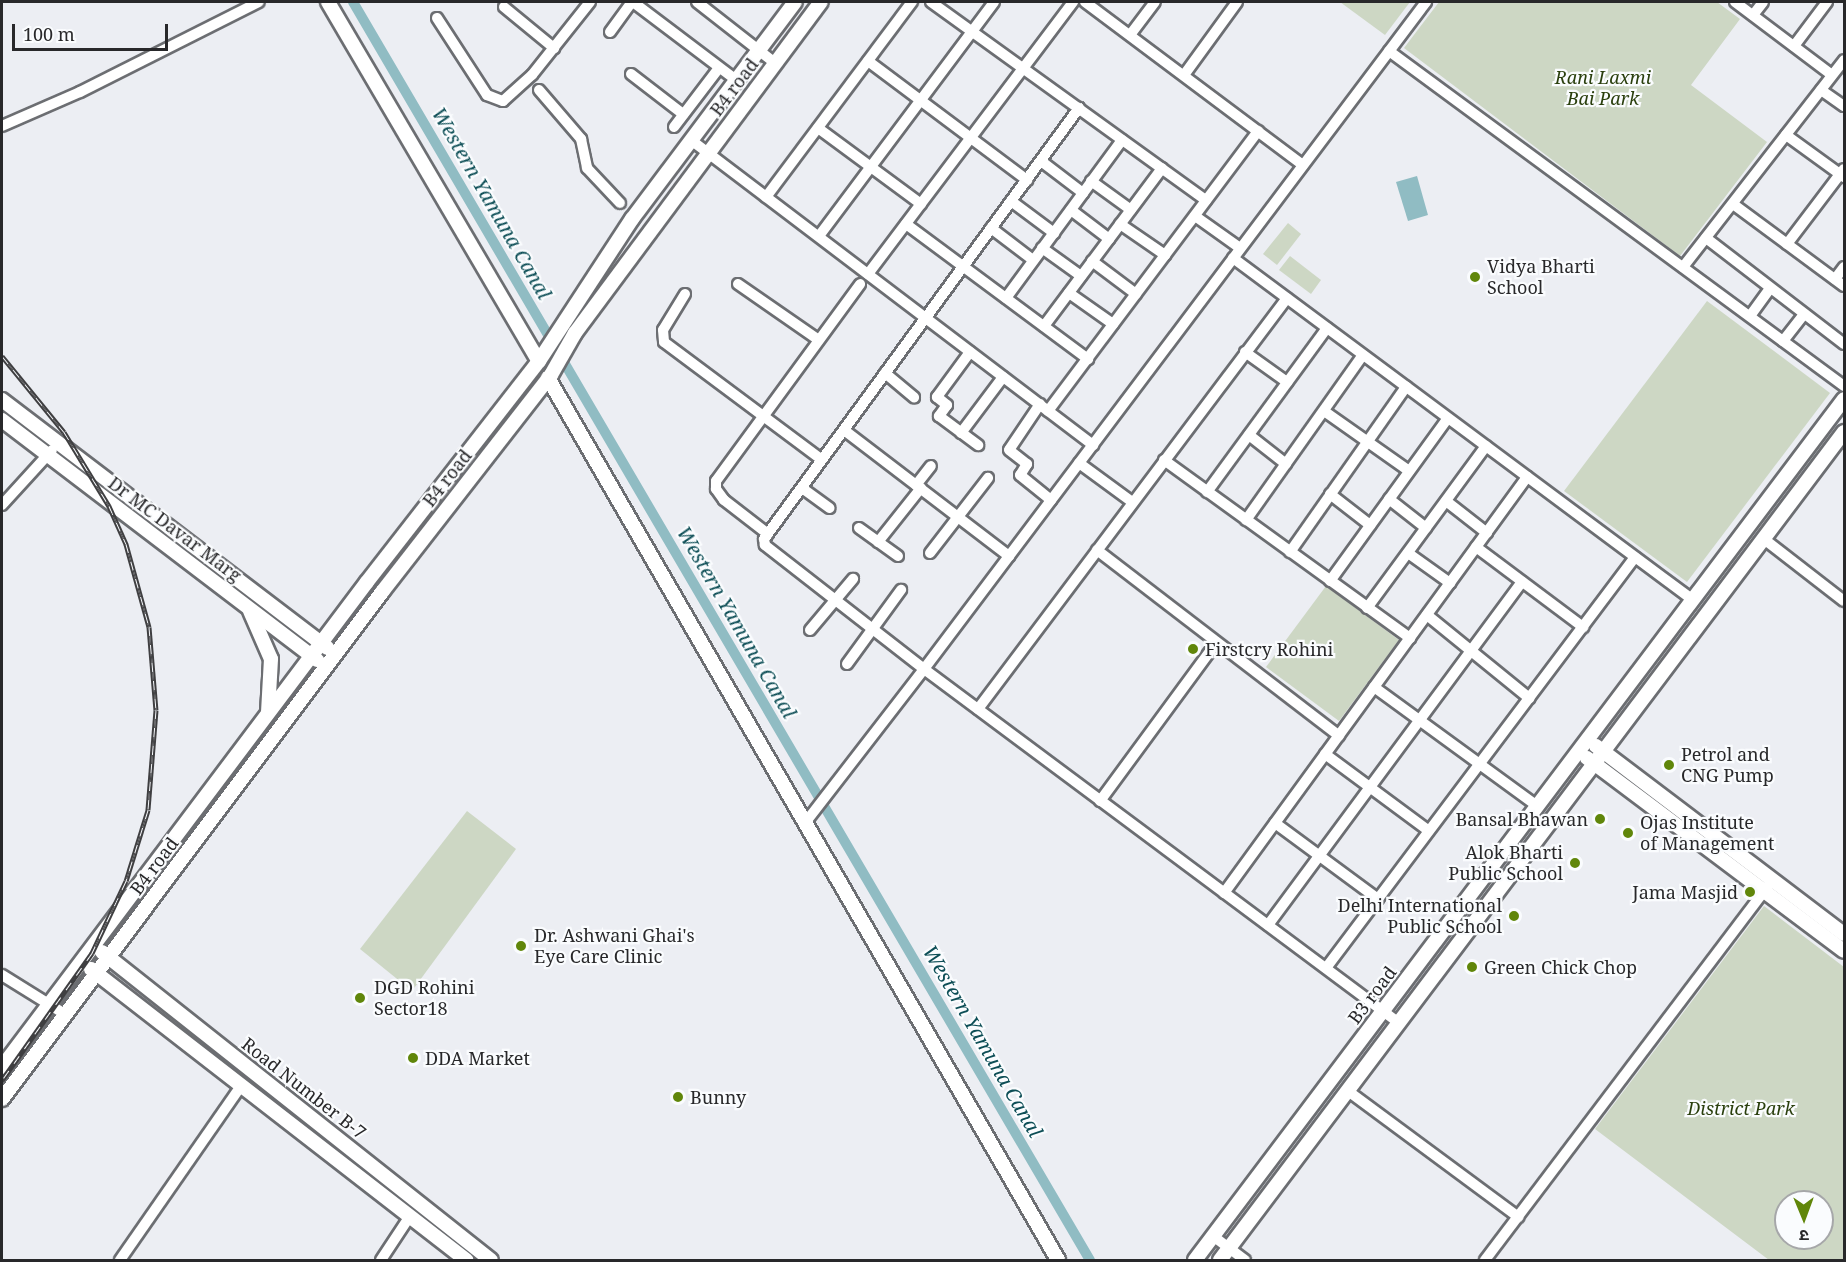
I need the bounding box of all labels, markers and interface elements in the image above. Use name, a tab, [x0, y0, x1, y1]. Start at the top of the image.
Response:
scale bar	[15, 12, 171, 50]
text: 100 m	[23, 22, 75, 46]
street label: B4 road	[705, 54, 763, 120]
park label: Rani Laxmi Bai Park	[1555, 67, 1651, 110]
water label: Western Yamuna Canal	[427, 103, 557, 303]
place label: Vidya Bharti School	[1487, 256, 1595, 298]
marker: Vidya Bharti School	[1468, 270, 1482, 284]
street label: B4 road	[418, 445, 476, 511]
street label: Dr MC Davar Marg	[104, 472, 246, 586]
water label: Western Yamuna Canal	[672, 522, 802, 722]
place label: Firstcry Rohini	[1205, 638, 1333, 660]
marker: Firstcry Rohini	[1186, 642, 1200, 656]
place label: Petrol and CNG Pump	[1681, 744, 1774, 786]
marker: Petrol and CNG Pump	[1662, 758, 1676, 772]
place label: Bansal Bhawan	[1455, 808, 1588, 830]
marker: Bansal Bhawan	[1593, 812, 1607, 826]
place label: Ojas Institute of Management	[1640, 812, 1774, 854]
marker: Ojas Institute of Management	[1621, 826, 1635, 840]
street label: B4 road	[125, 833, 183, 899]
place label: Alok Bharti Public School	[1448, 842, 1563, 884]
marker: Alok Bharti Public School	[1568, 856, 1582, 870]
place label: Jama Masjid	[1632, 881, 1738, 903]
marker: Jama Masjid	[1743, 885, 1757, 899]
place label: Delhi International Public School	[1338, 895, 1502, 938]
marker: Delhi International Public School	[1507, 909, 1521, 923]
place label: Dr. Ashwani Ghai's Eye Care Clinic	[534, 925, 695, 968]
marker: Dr. Ashwani Ghai's Eye Care Clinic	[512, 937, 530, 955]
water label: Western Yamuna Canal	[918, 941, 1048, 1141]
place label: Green Chick Chop	[1484, 956, 1637, 978]
marker: Green Chick Chop	[1465, 960, 1479, 974]
street label: B3 road	[1343, 962, 1401, 1028]
place label: DGD Rohini Sector18	[374, 977, 474, 1020]
marker: DGD Rohini Sector18	[351, 989, 369, 1007]
street label: Road Number B-7	[238, 1033, 370, 1143]
place label: DDA Market	[425, 1047, 530, 1069]
marker: DDA Market	[406, 1051, 420, 1065]
place label: Bunny	[690, 1086, 746, 1108]
marker: Bunny	[671, 1090, 685, 1104]
park label: District Park	[1687, 1097, 1795, 1119]
north arrow	[1774, 1190, 1834, 1250]
text: उ	[1799, 1225, 1809, 1247]

